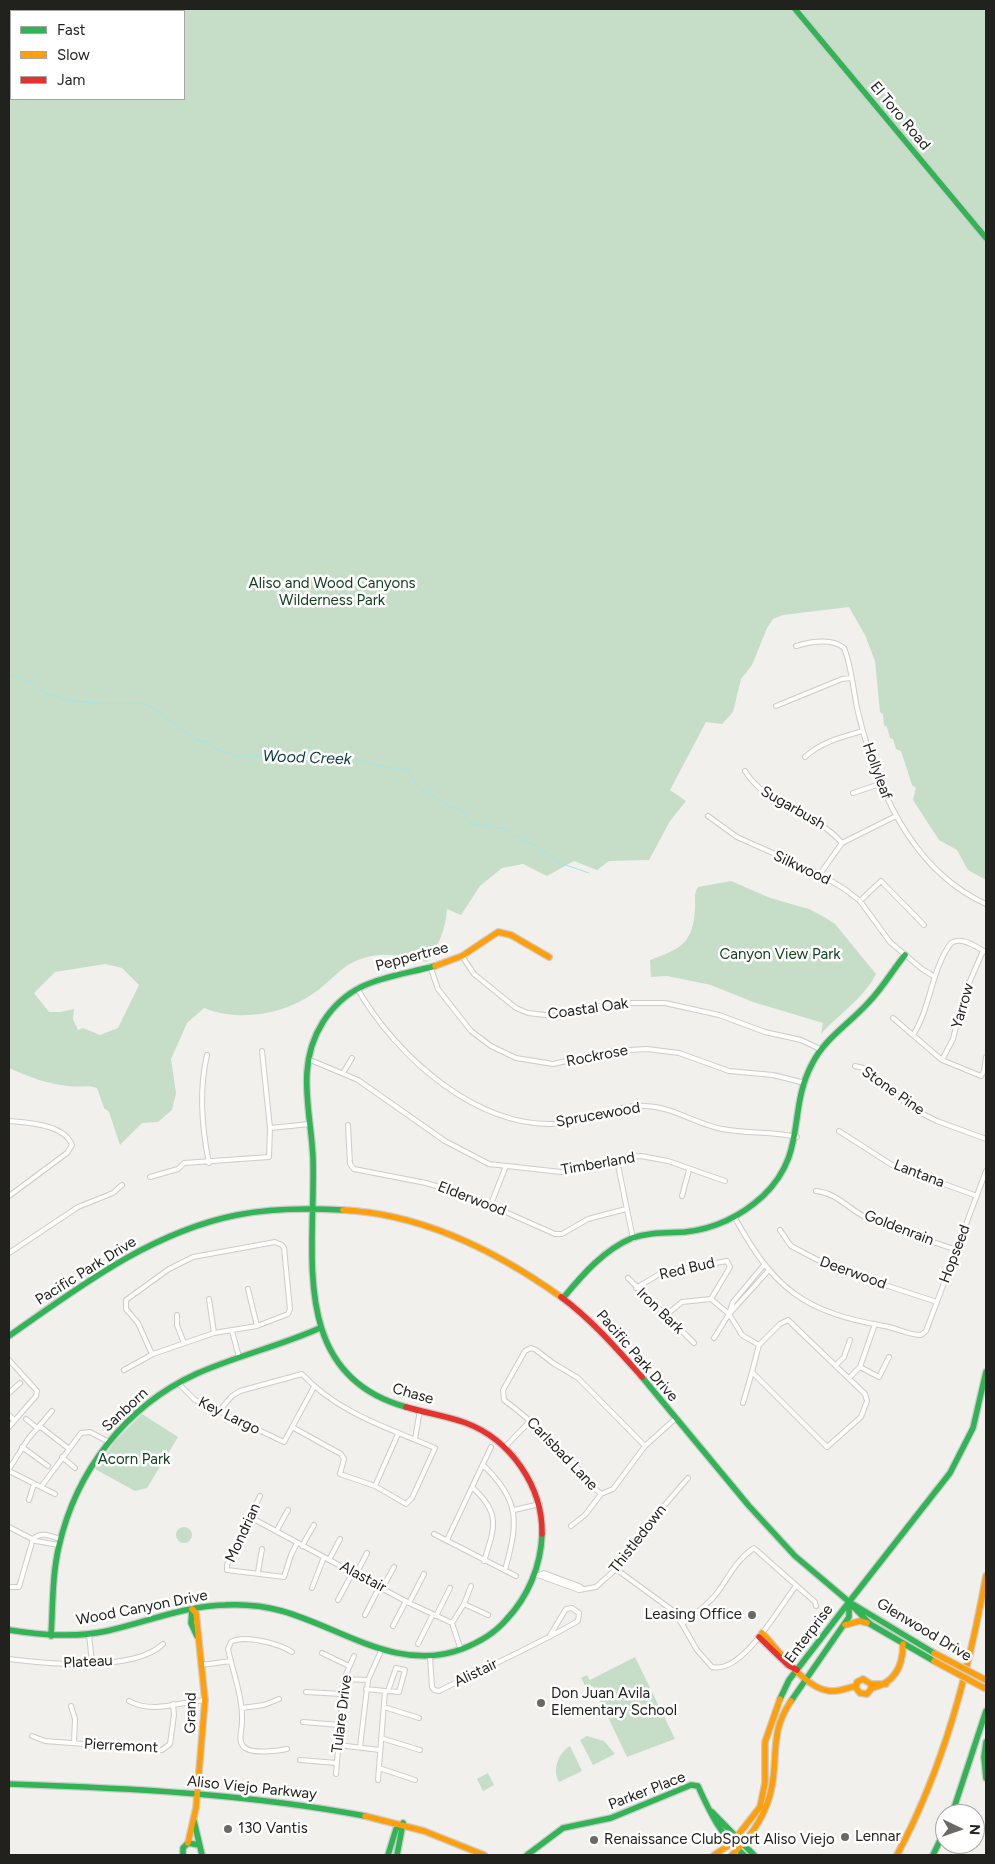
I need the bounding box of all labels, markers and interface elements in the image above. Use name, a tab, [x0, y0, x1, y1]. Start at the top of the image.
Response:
legend	[10, 10, 185, 100]
text: Fast	[57, 21, 85, 39]
text: Slow	[57, 46, 90, 64]
text: Jam	[57, 71, 85, 89]
street label: El Toro Road	[866, 78, 934, 154]
park label: Aliso and Wood Canyons Wilderness Park	[248, 575, 416, 610]
street label: Hollyleaf	[858, 740, 896, 802]
water label: Wood Creek	[262, 747, 352, 769]
street label: Sugarbush	[757, 782, 829, 834]
street label: Silkwood	[771, 847, 833, 889]
street label: Peppertree	[374, 939, 450, 975]
park label: Canyon View Park	[719, 946, 841, 964]
street label: Yarrow	[948, 981, 978, 1031]
street label: Coastal Oak	[547, 994, 629, 1024]
street label: Rockrose	[565, 1041, 629, 1071]
street label: Stone Pine	[858, 1063, 928, 1119]
street label: Sprucewood	[554, 1099, 642, 1131]
street label: Timberland	[560, 1149, 636, 1179]
street label: Lantana	[891, 1156, 947, 1192]
street label: Elderwood	[435, 1178, 509, 1220]
street label: Goldenrain	[862, 1206, 936, 1250]
street label: Hopseed	[936, 1222, 974, 1286]
street label: Pacific Park Drive	[32, 1233, 140, 1309]
street label: Deerwood	[817, 1253, 889, 1293]
street label: Red Bud	[657, 1254, 717, 1284]
street label: Iron Bark	[633, 1284, 687, 1338]
street label: Pacific Park Drive	[592, 1306, 682, 1406]
street label: Chase	[390, 1380, 436, 1408]
street label: Sanborn	[98, 1384, 152, 1436]
street label: Key Largo	[195, 1393, 263, 1439]
street label: Carlsbad Lane	[523, 1414, 601, 1494]
park label: Acorn Park	[98, 1451, 170, 1469]
street label: Mondrian	[222, 1501, 264, 1565]
street label: Thistledown	[606, 1501, 670, 1577]
street label: Alastair	[337, 1557, 389, 1597]
street label: Wood Canyon Drive	[75, 1586, 209, 1630]
street label: Glenwood Drive	[873, 1595, 975, 1665]
street label: Enterprise	[781, 1601, 837, 1667]
place label: Leasing Office	[645, 1606, 742, 1624]
marker: Leasing Office	[746, 1609, 758, 1621]
street label: Plateau	[63, 1652, 113, 1672]
street label: Alistair	[451, 1655, 501, 1691]
street label: Tulare Drive	[328, 1674, 356, 1754]
place label: Don Juan Avila Elementary School	[551, 1685, 677, 1720]
street label: Grand	[182, 1692, 200, 1734]
marker: Don Juan Avila Elementary School	[535, 1697, 547, 1709]
street label: Pierremont	[83, 1735, 159, 1757]
street label: Parker Place	[606, 1768, 688, 1814]
street label: Aliso Viejo Parkway	[186, 1772, 318, 1804]
north arrow	[935, 1804, 985, 1854]
place label: 130 Vantis	[238, 1820, 308, 1838]
marker: 130 Vantis	[222, 1823, 234, 1835]
text: N	[966, 1824, 983, 1836]
place label: Lennar	[855, 1828, 900, 1846]
place label: Renaissance ClubSport Aliso Viejo	[604, 1831, 835, 1849]
marker: Lennar	[839, 1831, 851, 1843]
marker: Renaissance ClubSport Aliso Viejo	[588, 1834, 600, 1846]

